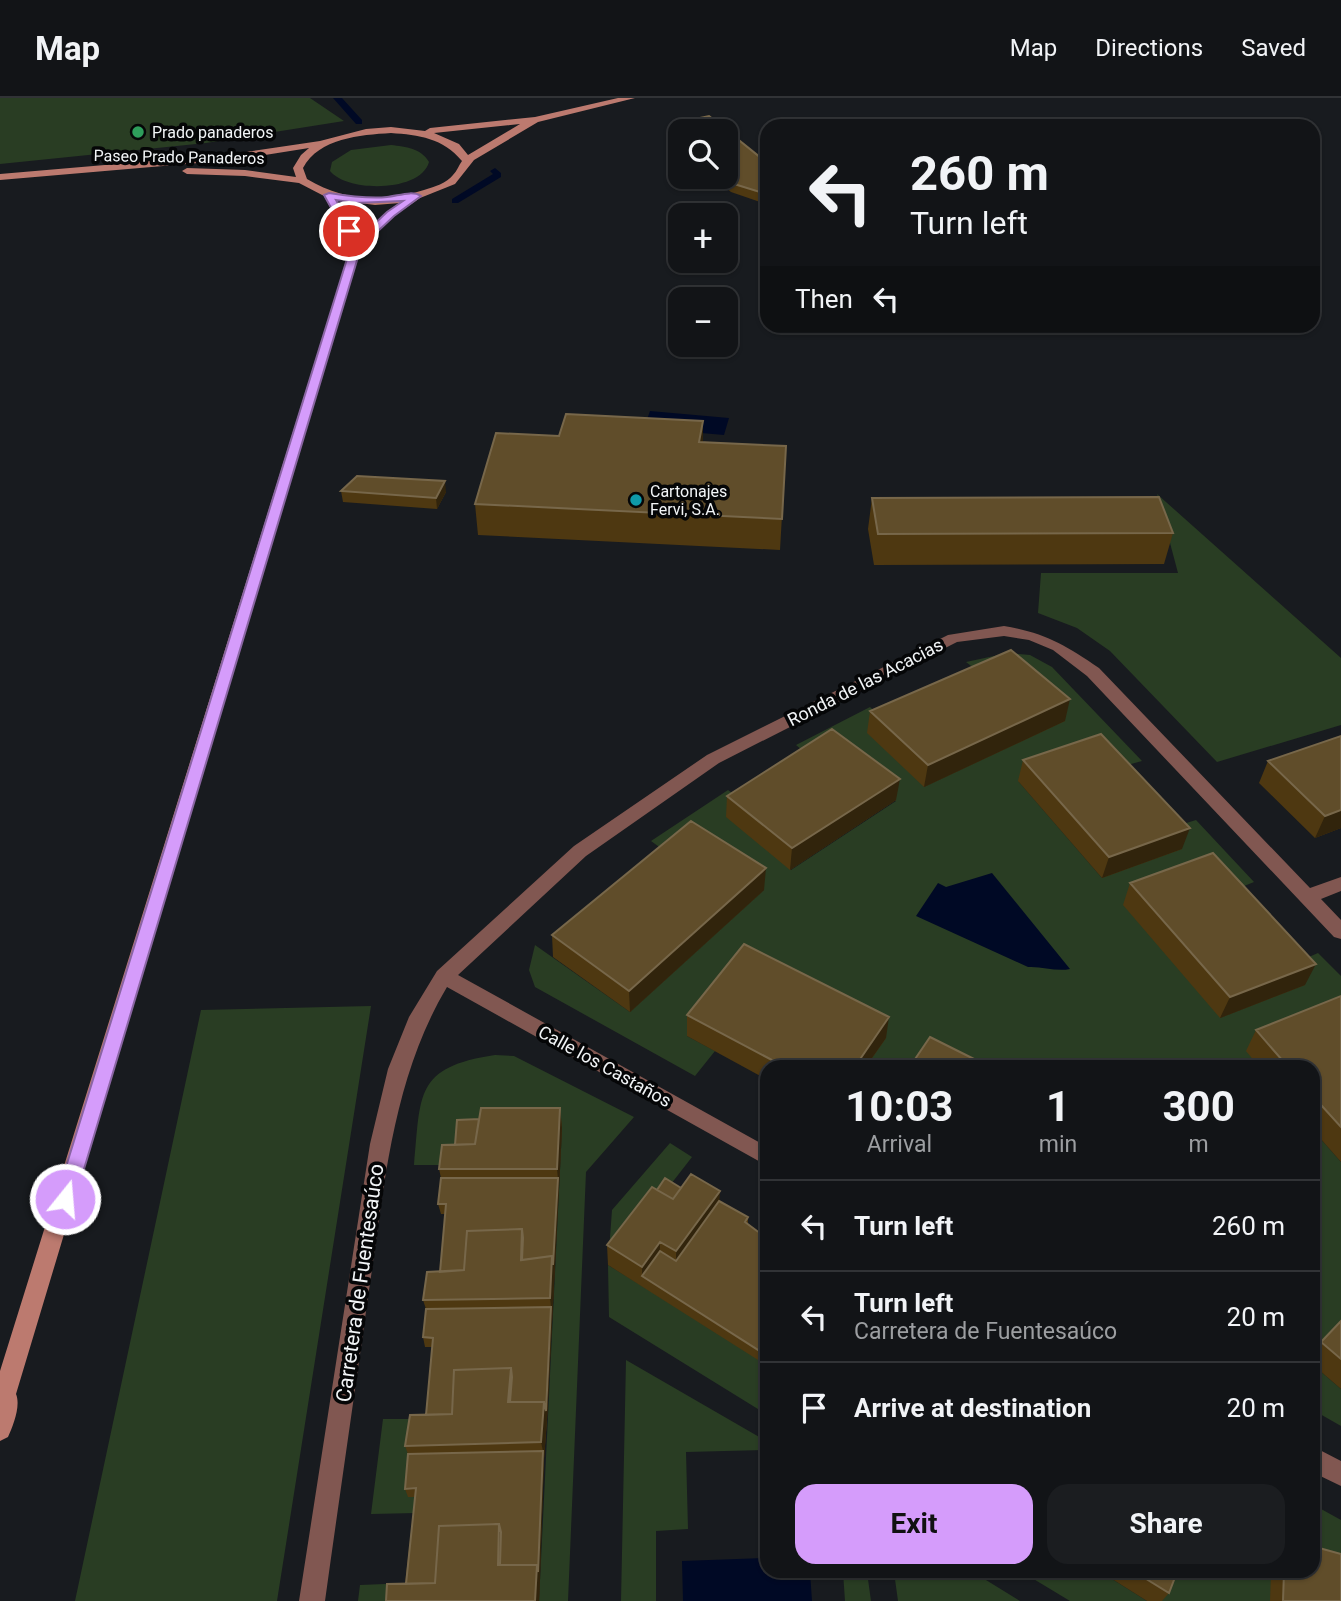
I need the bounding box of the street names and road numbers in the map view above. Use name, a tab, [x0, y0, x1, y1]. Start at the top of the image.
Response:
street label: Paseo Prado Panaderos	[93, 146, 265, 168]
street label: Ronda de las Acacias	[784, 634, 946, 730]
street label: Calle los Castaños	[535, 1021, 675, 1111]
street label: Carretera de Fuentesaúco	[331, 1162, 389, 1404]

